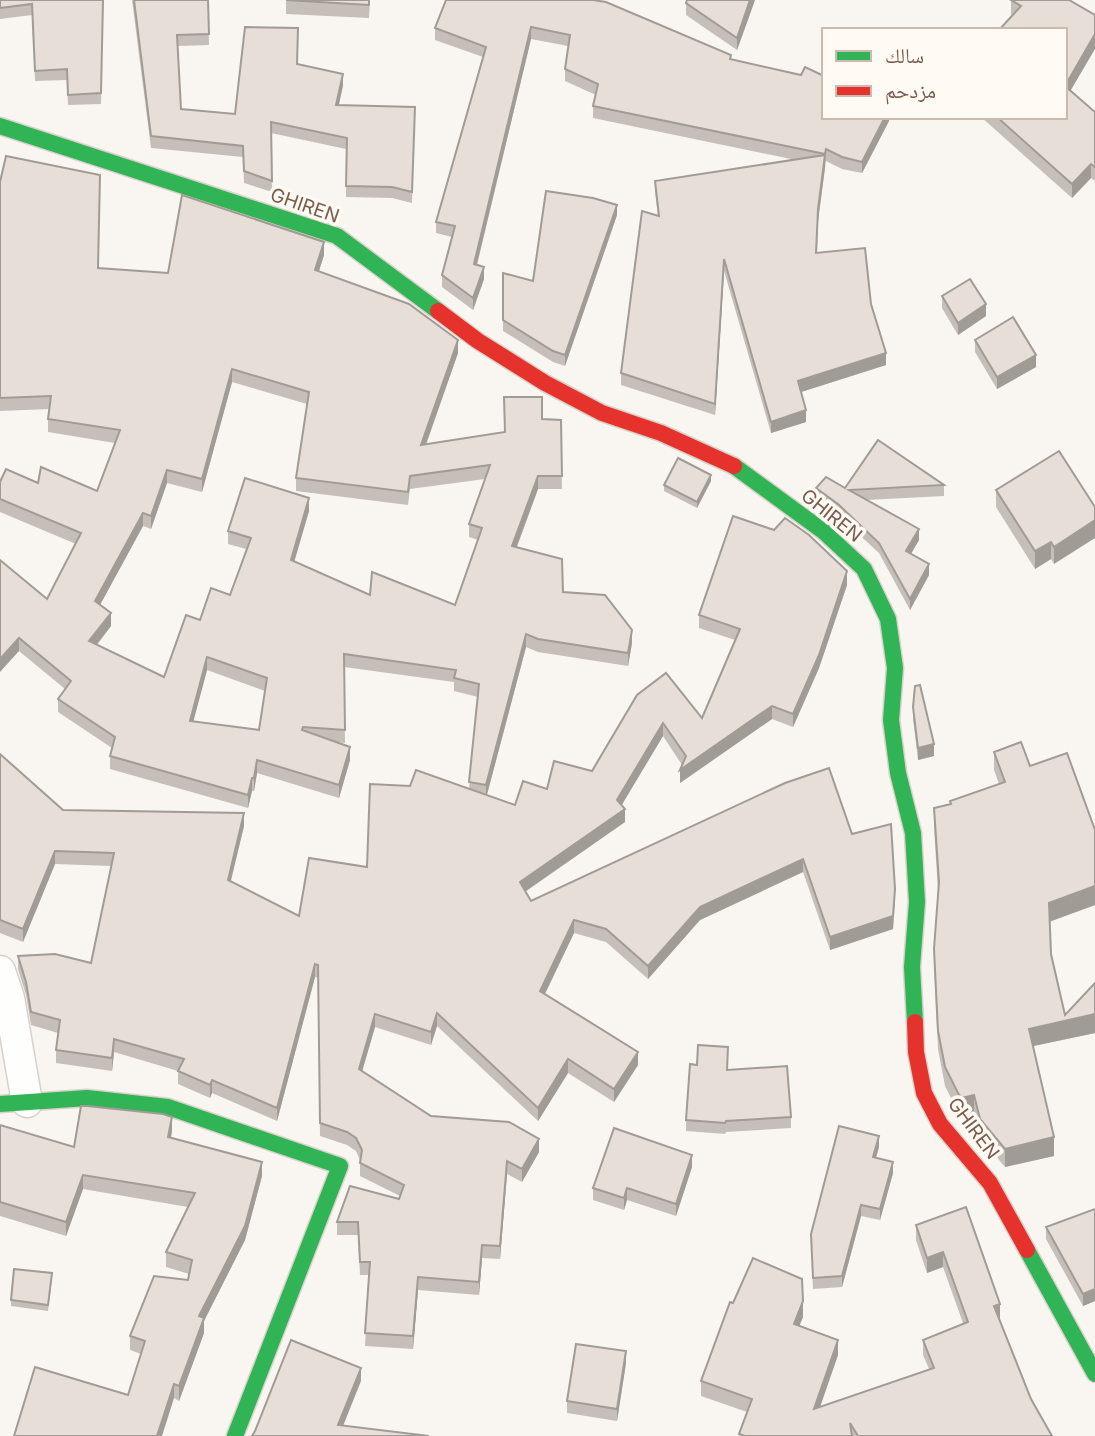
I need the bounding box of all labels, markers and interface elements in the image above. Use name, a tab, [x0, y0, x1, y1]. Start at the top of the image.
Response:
legend	[822, 28, 1067, 119]
text: سالك	[885, 43, 924, 68]
text: مزدحم	[885, 78, 936, 105]
street label: GHIREN	[267, 183, 342, 228]
street label: GHIREN	[797, 484, 867, 547]
street label: GHIREN	[943, 1093, 1004, 1164]

